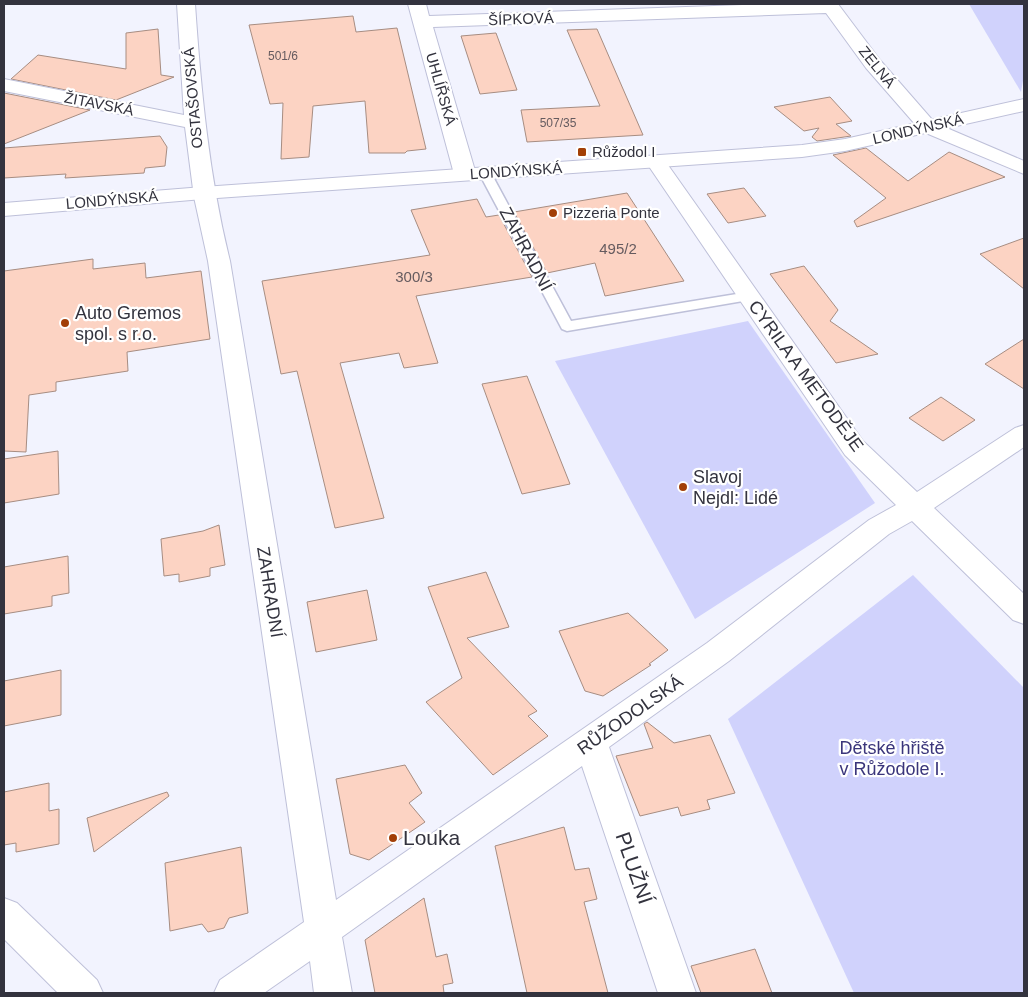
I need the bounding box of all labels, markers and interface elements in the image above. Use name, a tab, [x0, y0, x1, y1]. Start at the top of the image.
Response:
street label: ŠÍPKOVÁ	[488, 9, 554, 28]
street label: ZELNÁ	[856, 43, 899, 91]
street label: OSTAŠOVSKÁ	[180, 47, 205, 149]
house number: 501/6	[268, 49, 298, 63]
street label: UHLÍŘSKÁ	[423, 50, 460, 127]
street label: ŽITAVSKÁ	[63, 88, 135, 119]
street label: LONDÝNSKÁ	[871, 110, 965, 147]
house number: 507/35	[540, 116, 577, 130]
place label: Růžodol I	[592, 143, 655, 160]
marker: Růžodol I	[576, 146, 588, 158]
street label: LONDÝNSKÁ	[469, 159, 563, 182]
street label: LONDÝNSKÁ	[65, 187, 159, 212]
street label: ZAHRADNÍ	[496, 204, 556, 294]
place label: Pizzeria Ponte	[563, 204, 660, 221]
marker: Pizzeria Ponte	[547, 207, 559, 219]
house number: 495/2	[599, 240, 637, 257]
house number: 300/3	[395, 268, 433, 285]
street label: CYRILA A METODĚJE	[744, 297, 868, 455]
place label: Auto Gremos spol. s r.o.	[75, 303, 181, 344]
marker: Auto Gremos spol. s r.o.	[59, 317, 71, 329]
place label: Slavoj Nejdl: Lidé	[693, 467, 778, 508]
marker: Slavoj Nejdl: Lidé	[677, 481, 689, 493]
street label: ZAHRADNÍ	[253, 545, 287, 639]
street label: RŮŽODOLSKÁ	[573, 670, 687, 759]
park label: Dětské hřiště v Růžodole I.	[839, 738, 945, 779]
place label: Louka	[403, 826, 461, 849]
street label: PLUŽNÍ	[611, 829, 658, 907]
marker: Louka	[387, 832, 399, 844]

